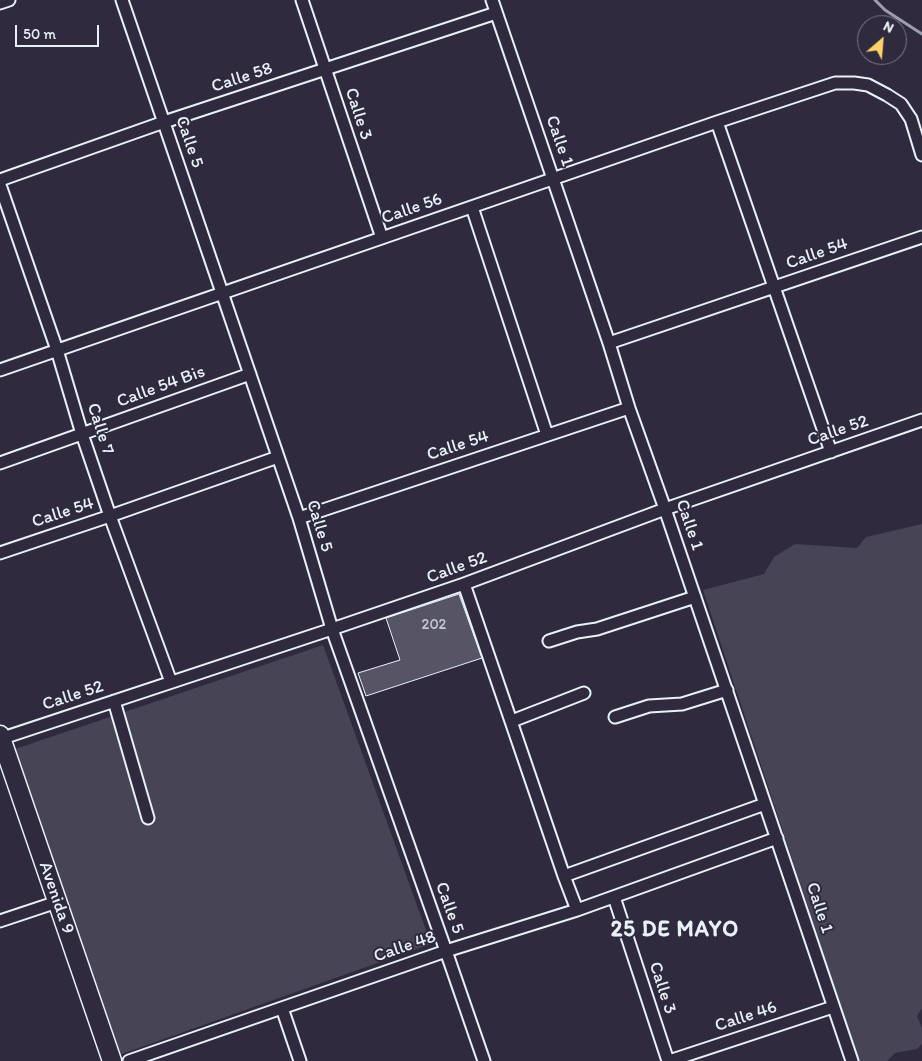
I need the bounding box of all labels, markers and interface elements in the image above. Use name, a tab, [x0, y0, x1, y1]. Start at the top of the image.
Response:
scale bar	[18, 15, 101, 47]
north arrow	[857, 15, 907, 65]
text: N	[881, 17, 897, 37]
text: 50 m	[23, 25, 56, 43]
street label: Calle 58	[209, 58, 275, 98]
street label: Calle 3	[339, 85, 377, 143]
street label: Calle 5	[170, 113, 208, 171]
street label: Calle 1	[540, 113, 578, 169]
street label: Calle 56	[379, 189, 445, 229]
street label: Calle 54	[783, 233, 851, 275]
street label: Calle 54 Bis	[114, 361, 208, 413]
street label: Calle 7	[82, 401, 118, 457]
street label: Calle 52	[805, 411, 871, 451]
street label: Calle 54	[424, 426, 492, 466]
street label: Calle 54	[29, 493, 97, 533]
street label: Calle 5	[301, 497, 337, 555]
street label: Calle 1	[670, 497, 708, 553]
street label: Calle 52	[424, 547, 490, 589]
house number: 202	[421, 616, 447, 634]
street label: Calle 52	[40, 676, 106, 716]
street label: Avenida 9	[34, 859, 78, 937]
street label: Calle 5	[430, 879, 468, 937]
street label: Calle 1	[801, 880, 837, 936]
district label: 25 DE MAYO	[609, 917, 741, 943]
street label: Calle 48	[371, 926, 439, 968]
street label: Calle 3	[643, 959, 681, 1017]
street label: Calle 46	[712, 997, 780, 1037]

